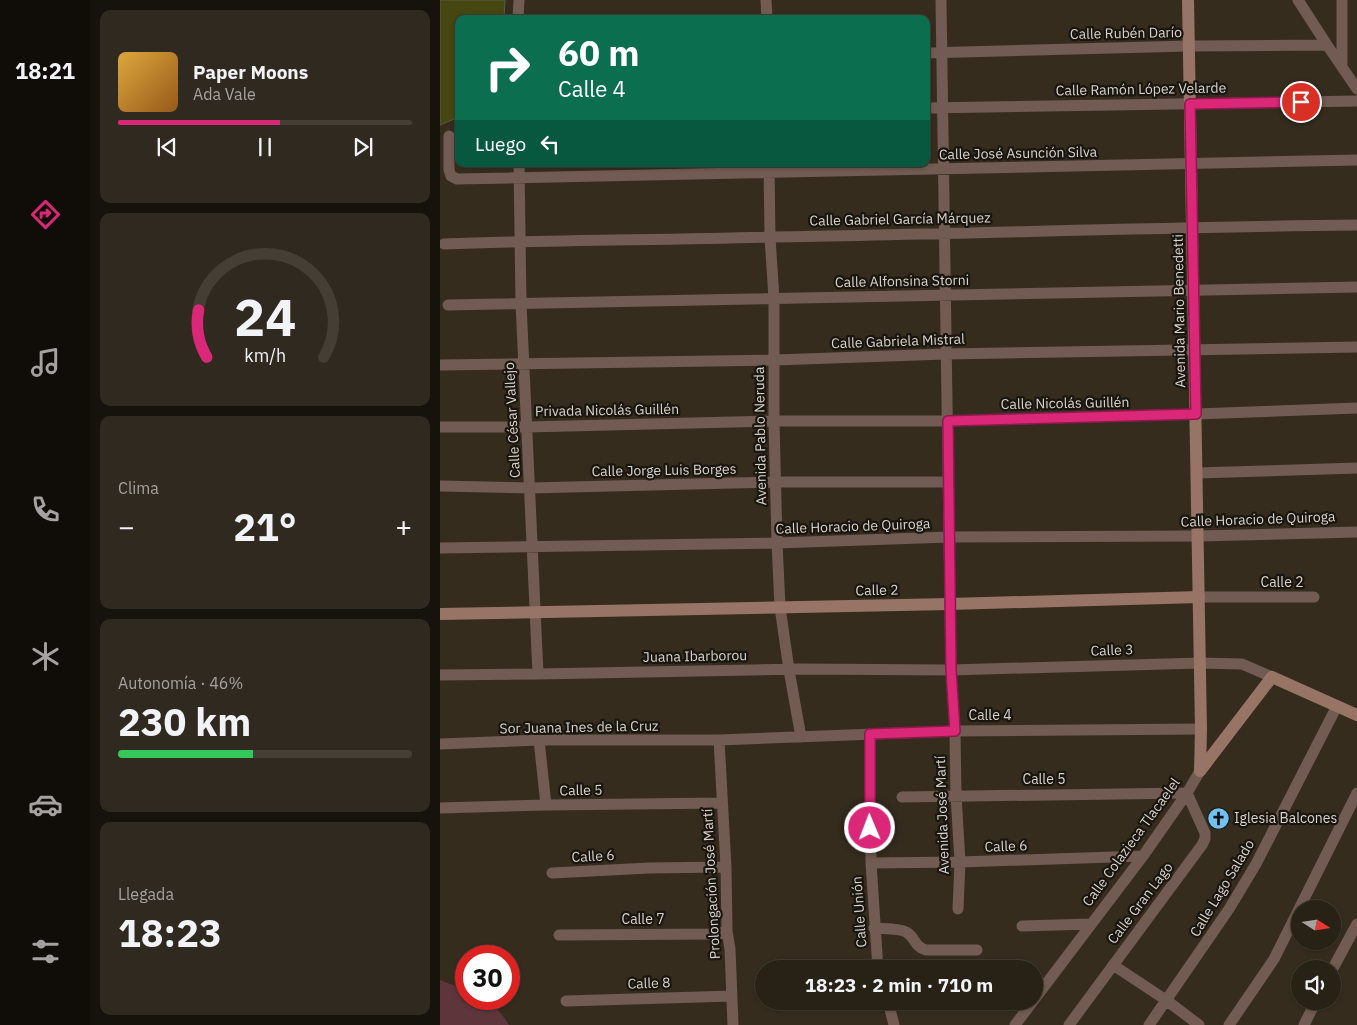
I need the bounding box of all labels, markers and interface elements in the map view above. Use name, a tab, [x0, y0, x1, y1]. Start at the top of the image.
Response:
street label: Calle Rubén Darío	[1070, 23, 1182, 43]
text: 60 m	[558, 30, 640, 76]
icon: right	[475, 35, 540, 100]
text: 18:21	[15, 56, 75, 85]
text: Paper Moons	[193, 60, 308, 84]
text: Calle 4	[558, 74, 626, 103]
street label: Calle Ramón López Velarde	[1056, 79, 1227, 99]
pin	[1280, 81, 1322, 123]
text: Ada Vale	[193, 84, 256, 104]
icon: arrive	[1287, 88, 1315, 116]
icon: left	[536, 130, 564, 158]
text: Luego	[475, 132, 526, 156]
icon: previous	[153, 133, 181, 161]
icon: pause	[251, 133, 279, 161]
icon: next	[349, 133, 377, 161]
street label: Calle José Asunción Silva	[939, 143, 1098, 163]
icon: directions	[28, 197, 63, 232]
street label: Calle Gabriel García Márquez	[809, 208, 991, 230]
street label: Avenida Mario Benedetti	[1169, 234, 1189, 388]
street label: Calle Alfonsina Storni	[835, 271, 969, 291]
text: 24	[234, 283, 296, 350]
street label: Calle Gabriela Mistral	[831, 330, 965, 352]
text: km/h	[244, 344, 286, 367]
icon: music	[28, 345, 63, 380]
street label: Calle César Vallejo	[500, 361, 524, 478]
street label: Avenida Pablo Neruda	[750, 366, 770, 505]
street label: Calle Nicolás Guillén	[1001, 393, 1129, 413]
street label: Privada Nicolás Guillén	[535, 400, 679, 420]
street label: Calle Jorge Luis Borges	[591, 460, 737, 480]
text: Clima	[118, 478, 159, 498]
icon: phone	[28, 492, 63, 527]
text: 21°	[233, 502, 297, 551]
street label: Calle Horacio de Quiroga	[1180, 507, 1336, 531]
text: −	[118, 508, 135, 545]
text: +	[395, 508, 412, 545]
street label: Calle Horacio de Quiroga	[775, 514, 931, 538]
street label: Calle 2	[1260, 573, 1304, 591]
street label: Calle 2	[855, 581, 899, 599]
icon: climate	[28, 639, 63, 674]
street label: Calle 3	[1090, 640, 1134, 660]
street label: Juana Ibarborou	[643, 646, 747, 666]
text: Autonomía · 46%	[118, 673, 243, 693]
text: 230 km	[118, 697, 251, 746]
street label: Calle 4	[968, 706, 1012, 724]
street label: Sor Juana Ines de la Cruz	[499, 717, 659, 737]
street label: Avenida José Martí	[931, 755, 953, 875]
street label: Calle 5	[1022, 770, 1066, 788]
street label: Calle Colazieca Tlacaelel	[1078, 774, 1184, 910]
street label: Calle 5	[559, 781, 603, 799]
icon: car	[28, 787, 63, 822]
position arrow	[843, 801, 895, 853]
church icon: Iglesia Balcones	[1206, 806, 1230, 830]
street label: Prolongación José Martí	[698, 808, 724, 960]
place label: Iglesia Balcones	[1234, 809, 1337, 827]
street label: Calle 6	[984, 836, 1028, 856]
street label: Calle Lago Salado	[1186, 836, 1258, 940]
street label: Calle 6	[571, 846, 615, 866]
street label: Calle Gran Lago	[1103, 858, 1177, 947]
street label: Calle Unión	[848, 876, 870, 948]
text: Llegada	[118, 884, 174, 904]
north arrow	[1291, 900, 1341, 950]
map controls	[1291, 900, 1341, 1010]
text: 18:23	[118, 908, 222, 957]
street label: Calle 7	[621, 910, 665, 928]
icon: filters	[28, 934, 63, 969]
speed limit sign: 30	[455, 945, 520, 1010]
button: sound	[1291, 960, 1341, 1010]
street label: Calle 8	[627, 973, 671, 993]
text: 18:23 · 2 min · 710 m	[805, 973, 993, 997]

